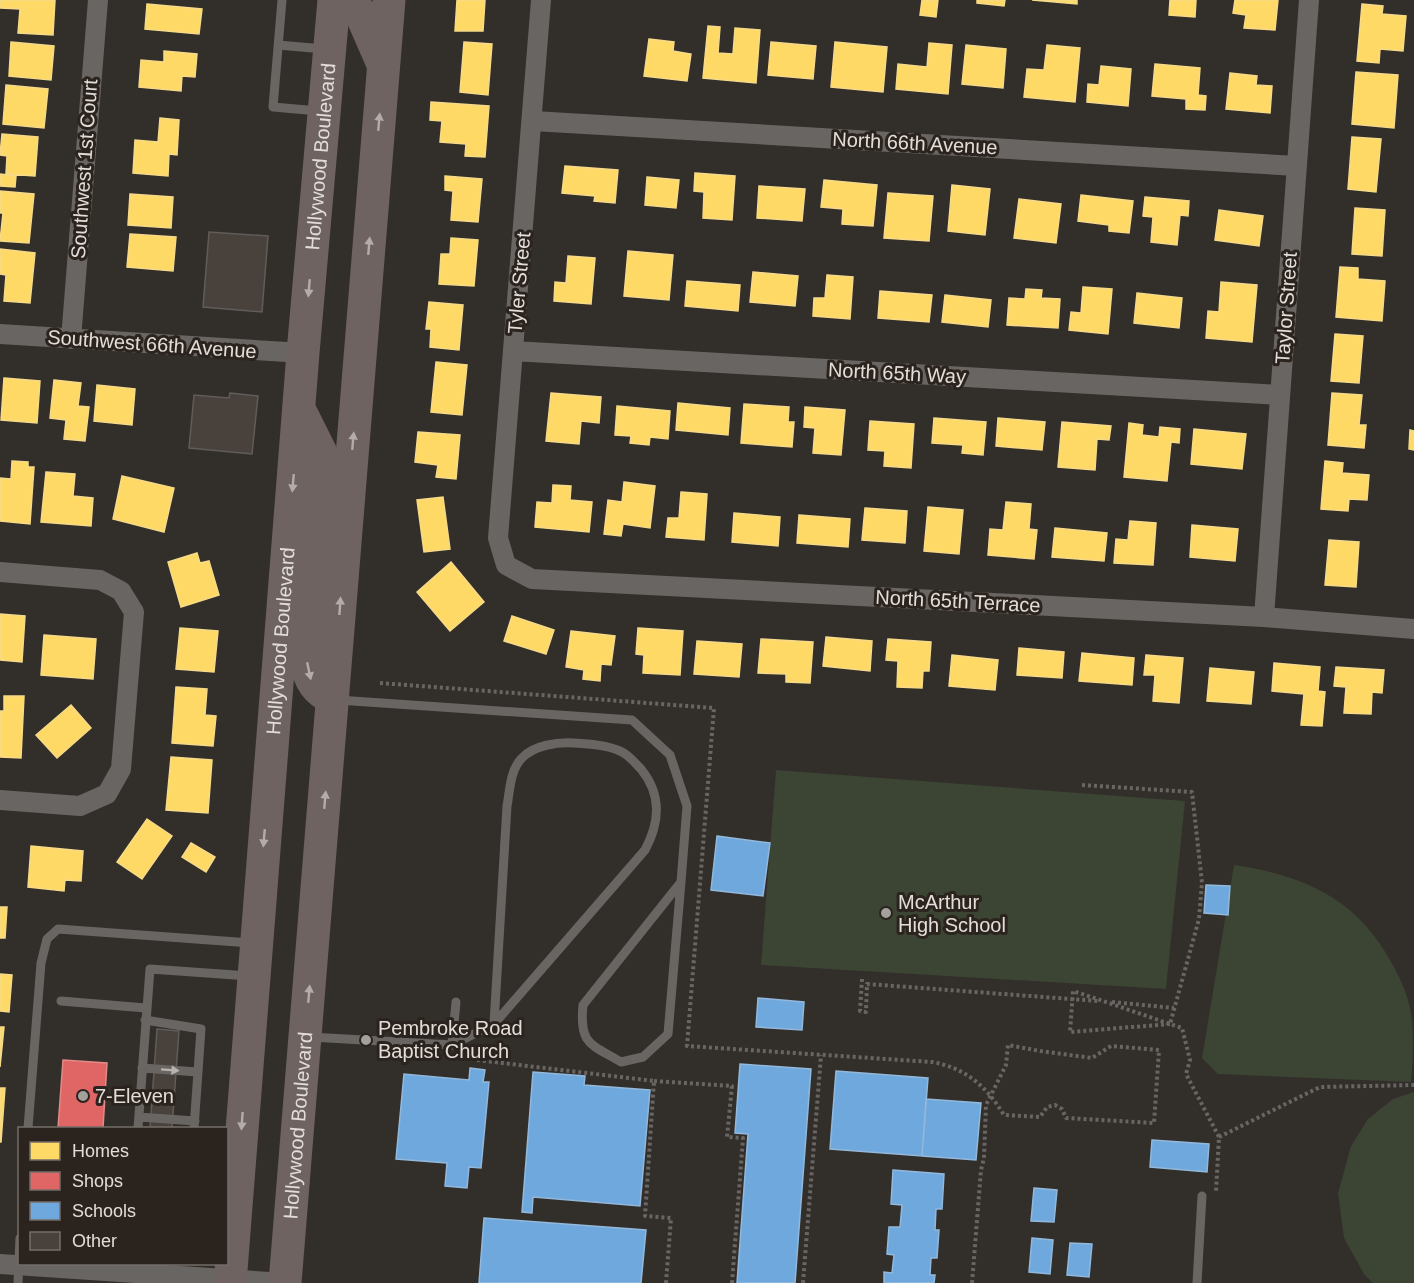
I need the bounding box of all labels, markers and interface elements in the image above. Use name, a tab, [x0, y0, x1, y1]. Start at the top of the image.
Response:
street label: Hollywood Boulevard	[301, 62, 339, 251]
street label: Southwest 1st Court	[67, 78, 101, 260]
one-way arrow	[374, 113, 384, 132]
street label: North 66th Avenue	[832, 128, 998, 158]
street label: Tyler Street	[504, 231, 534, 335]
one-way arrow	[364, 237, 374, 256]
street label: Taylor Street	[1271, 251, 1301, 365]
one-way arrow	[304, 279, 314, 298]
street label: Southwest 66th Avenue	[47, 326, 257, 362]
street label: North 65th Way	[827, 358, 967, 388]
one-way arrow	[349, 431, 358, 450]
one-way arrow	[288, 473, 298, 492]
street label: Hollywood Boulevard	[262, 546, 299, 736]
street label: North 65th Terrace	[875, 586, 1041, 616]
one-way arrow	[335, 596, 345, 615]
one-way arrow	[305, 662, 314, 681]
one-way arrow	[320, 790, 330, 809]
one-way arrow	[260, 829, 269, 848]
place label: McArthur High School	[898, 891, 1006, 936]
marker: McArthur High School	[879, 906, 893, 920]
one-way arrow	[304, 985, 314, 1004]
place label: Pembroke Road Baptist Church	[378, 1017, 523, 1062]
street label: Hollywood Boulevard	[279, 1031, 316, 1220]
marker: Pembroke Road Baptist Church	[359, 1033, 373, 1047]
one-way arrow	[161, 1065, 180, 1075]
place label: 7-Eleven	[95, 1085, 174, 1107]
marker: 7-Eleven	[76, 1089, 90, 1103]
one-way arrow	[238, 1111, 247, 1130]
legend	[18, 1127, 228, 1265]
text: Homes	[72, 1141, 129, 1161]
text: Shops	[72, 1171, 123, 1191]
text: Schools	[72, 1201, 136, 1221]
text: Other	[72, 1231, 117, 1251]

